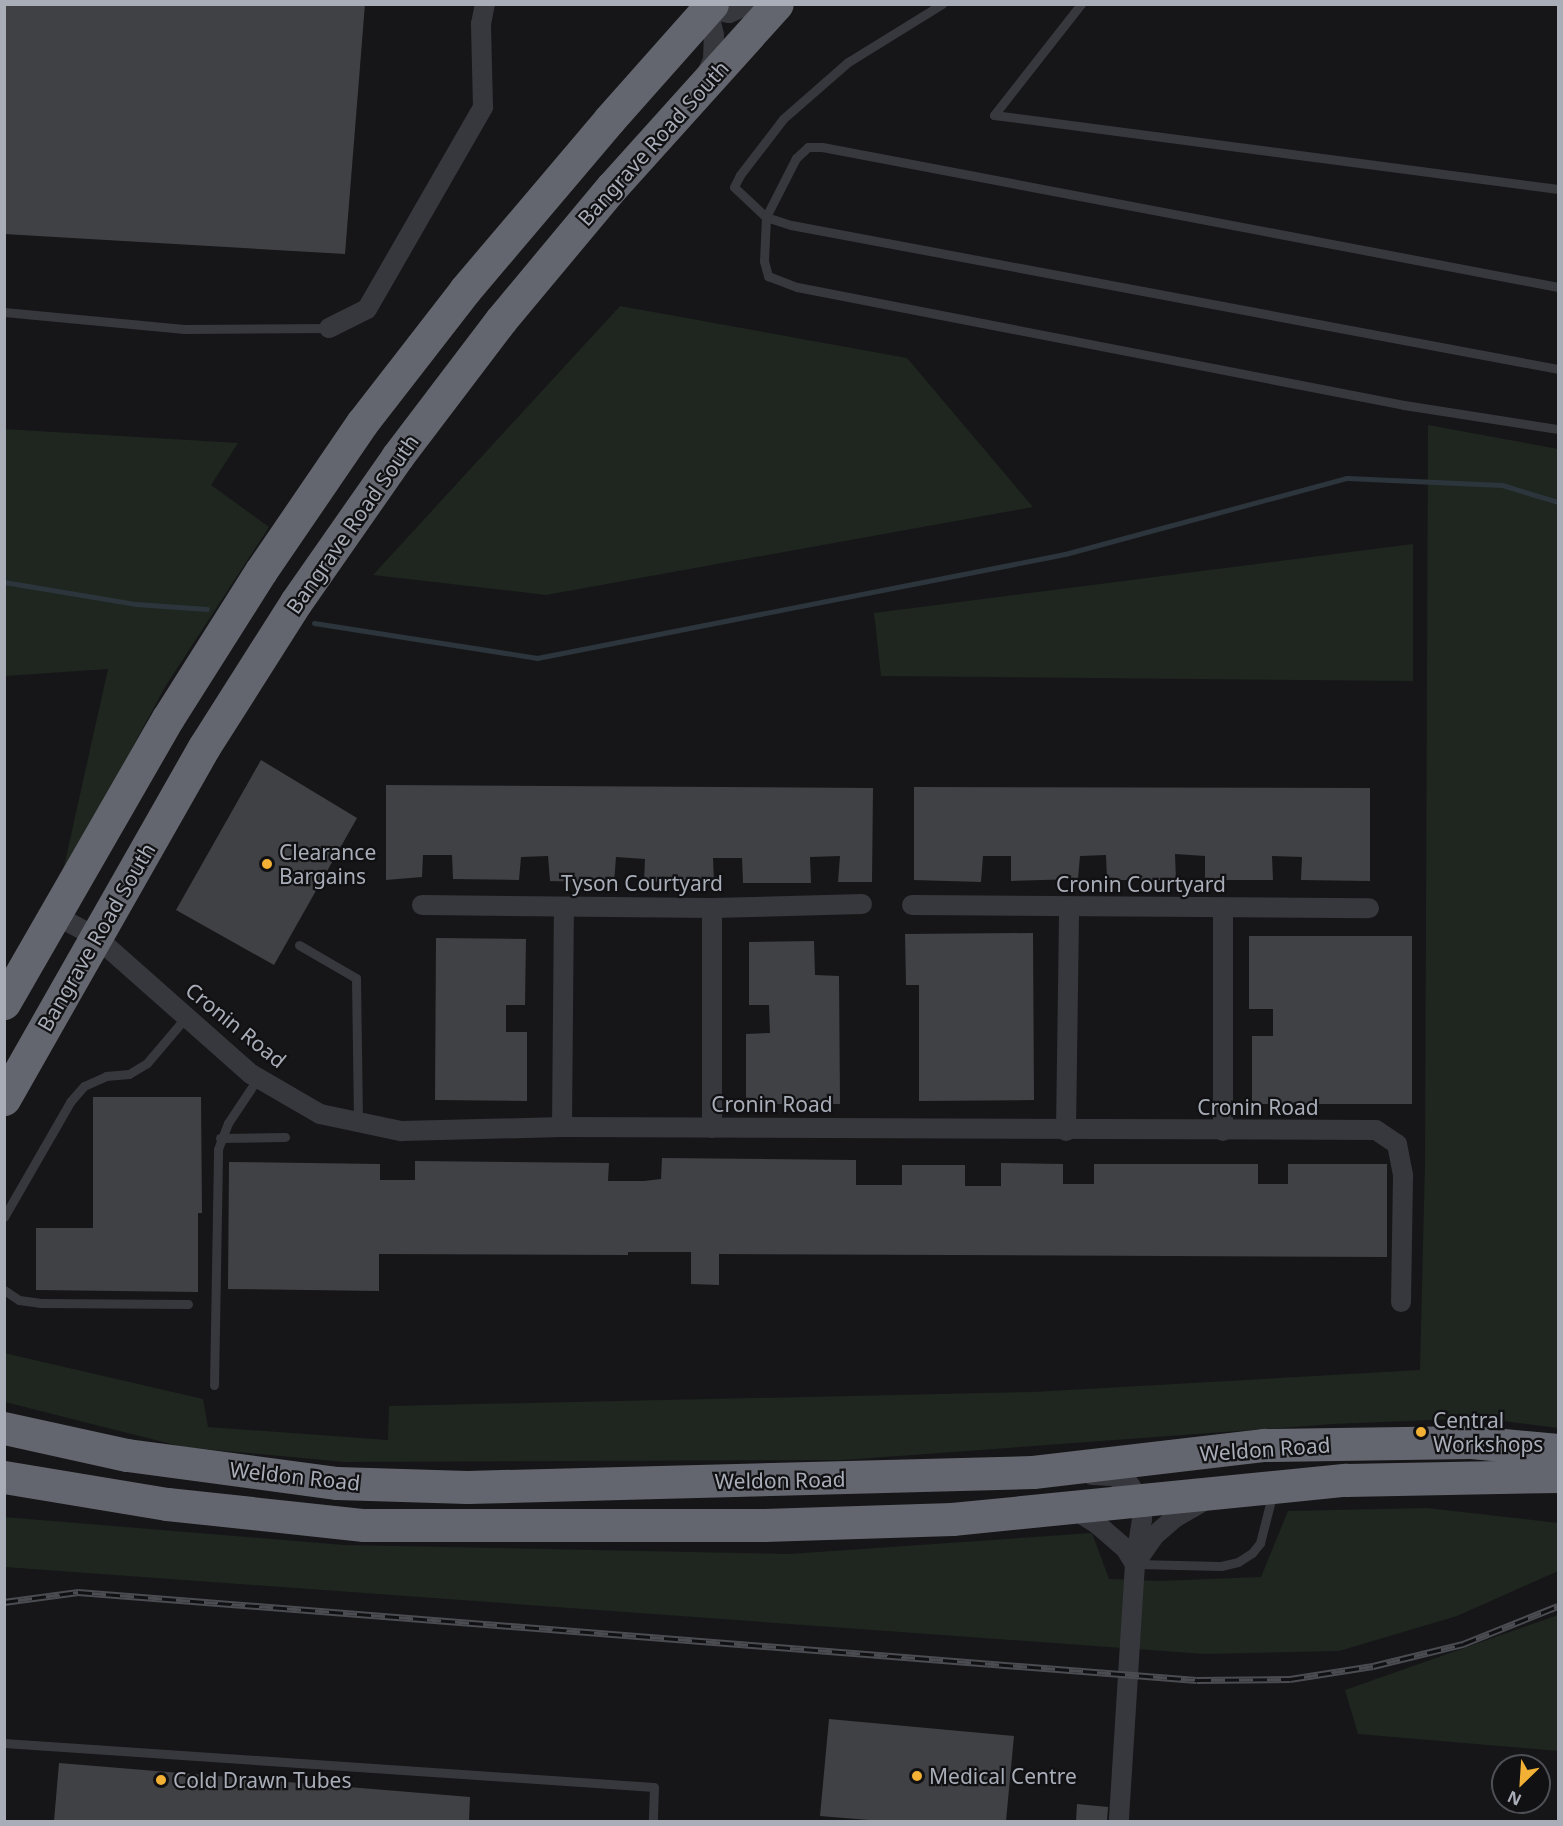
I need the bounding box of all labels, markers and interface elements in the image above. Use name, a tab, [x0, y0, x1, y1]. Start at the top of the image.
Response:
street label: Bangrave Road South	[572, 55, 734, 231]
street label: Bangrave Road South	[281, 430, 423, 618]
street label: Bangrave Road South	[32, 838, 160, 1036]
place label: Clearance Bargains	[279, 839, 376, 889]
marker: Clearance Bargains	[260, 857, 274, 871]
street label: Tyson Courtyard	[561, 870, 723, 896]
street label: Cronin Courtyard	[1056, 871, 1226, 897]
street label: Cronin Road	[181, 977, 291, 1073]
street label: Cronin Road	[711, 1091, 833, 1117]
street label: Cronin Road	[1197, 1094, 1319, 1120]
place label: Central Workshops	[1433, 1407, 1543, 1457]
marker: Central Workshops	[1414, 1425, 1428, 1439]
street label: Weldon Road	[1199, 1432, 1331, 1466]
street label: Weldon Road	[229, 1457, 361, 1495]
street label: Weldon Road	[714, 1466, 846, 1494]
north arrow	[1491, 1754, 1551, 1814]
place label: Medical Centre	[929, 1763, 1077, 1789]
place label: Cold Drawn Tubes	[173, 1767, 351, 1793]
marker: Medical Centre	[910, 1769, 924, 1783]
marker: Cold Drawn Tubes	[154, 1773, 168, 1787]
text: N	[1504, 1786, 1525, 1811]

